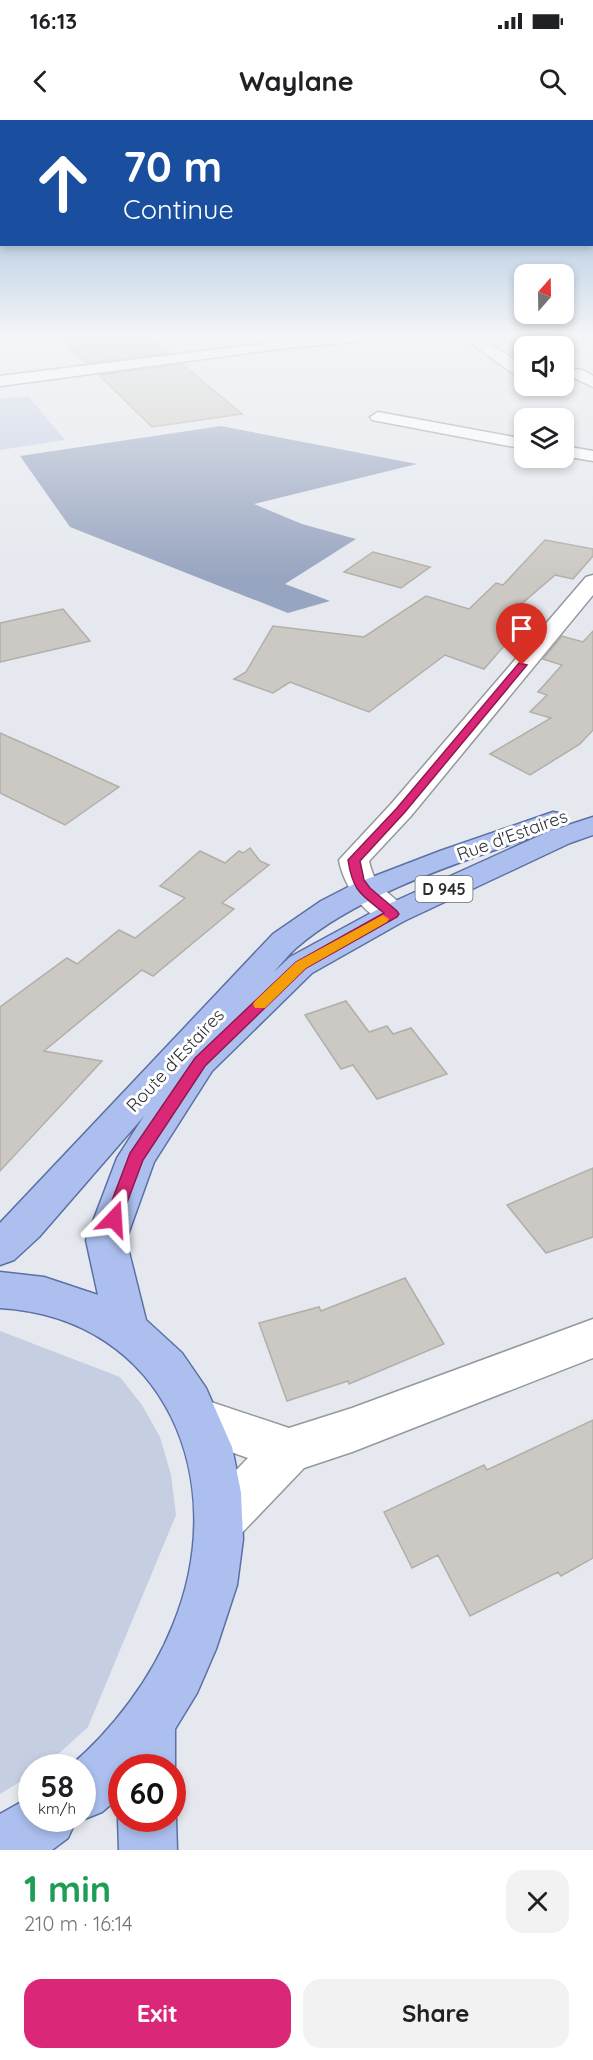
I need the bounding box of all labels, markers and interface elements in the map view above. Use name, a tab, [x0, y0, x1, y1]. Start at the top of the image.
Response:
text: 16:13	[30, 7, 77, 35]
text: Waylane	[239, 64, 354, 98]
icon: back	[24, 65, 57, 98]
icon: search	[536, 65, 569, 98]
text: 70 m	[123, 140, 222, 193]
icon: ahead	[24, 144, 102, 222]
text: Continue	[123, 192, 234, 226]
north arrow	[514, 264, 574, 324]
map controls	[514, 264, 574, 468]
button: sound	[514, 336, 574, 396]
button: layers	[514, 408, 574, 468]
pin	[496, 603, 547, 665]
icon: arrive	[505, 612, 538, 645]
street label: Rue d'Estaires	[453, 804, 571, 866]
road number: D 945	[416, 876, 472, 902]
street label: Route d'Estaires	[121, 1003, 229, 1117]
position arrow	[82, 1187, 146, 1251]
speed limit sign: 60	[108, 1754, 186, 1832]
text: 58	[40, 1767, 74, 1805]
text: km/h	[38, 1799, 76, 1818]
text: 1 min	[24, 1866, 111, 1911]
button: close	[506, 1870, 569, 1933]
text: 210 m · 16:14	[24, 1911, 132, 1936]
button: Exit	[24, 1979, 291, 2048]
button: Share	[303, 1979, 569, 2048]

